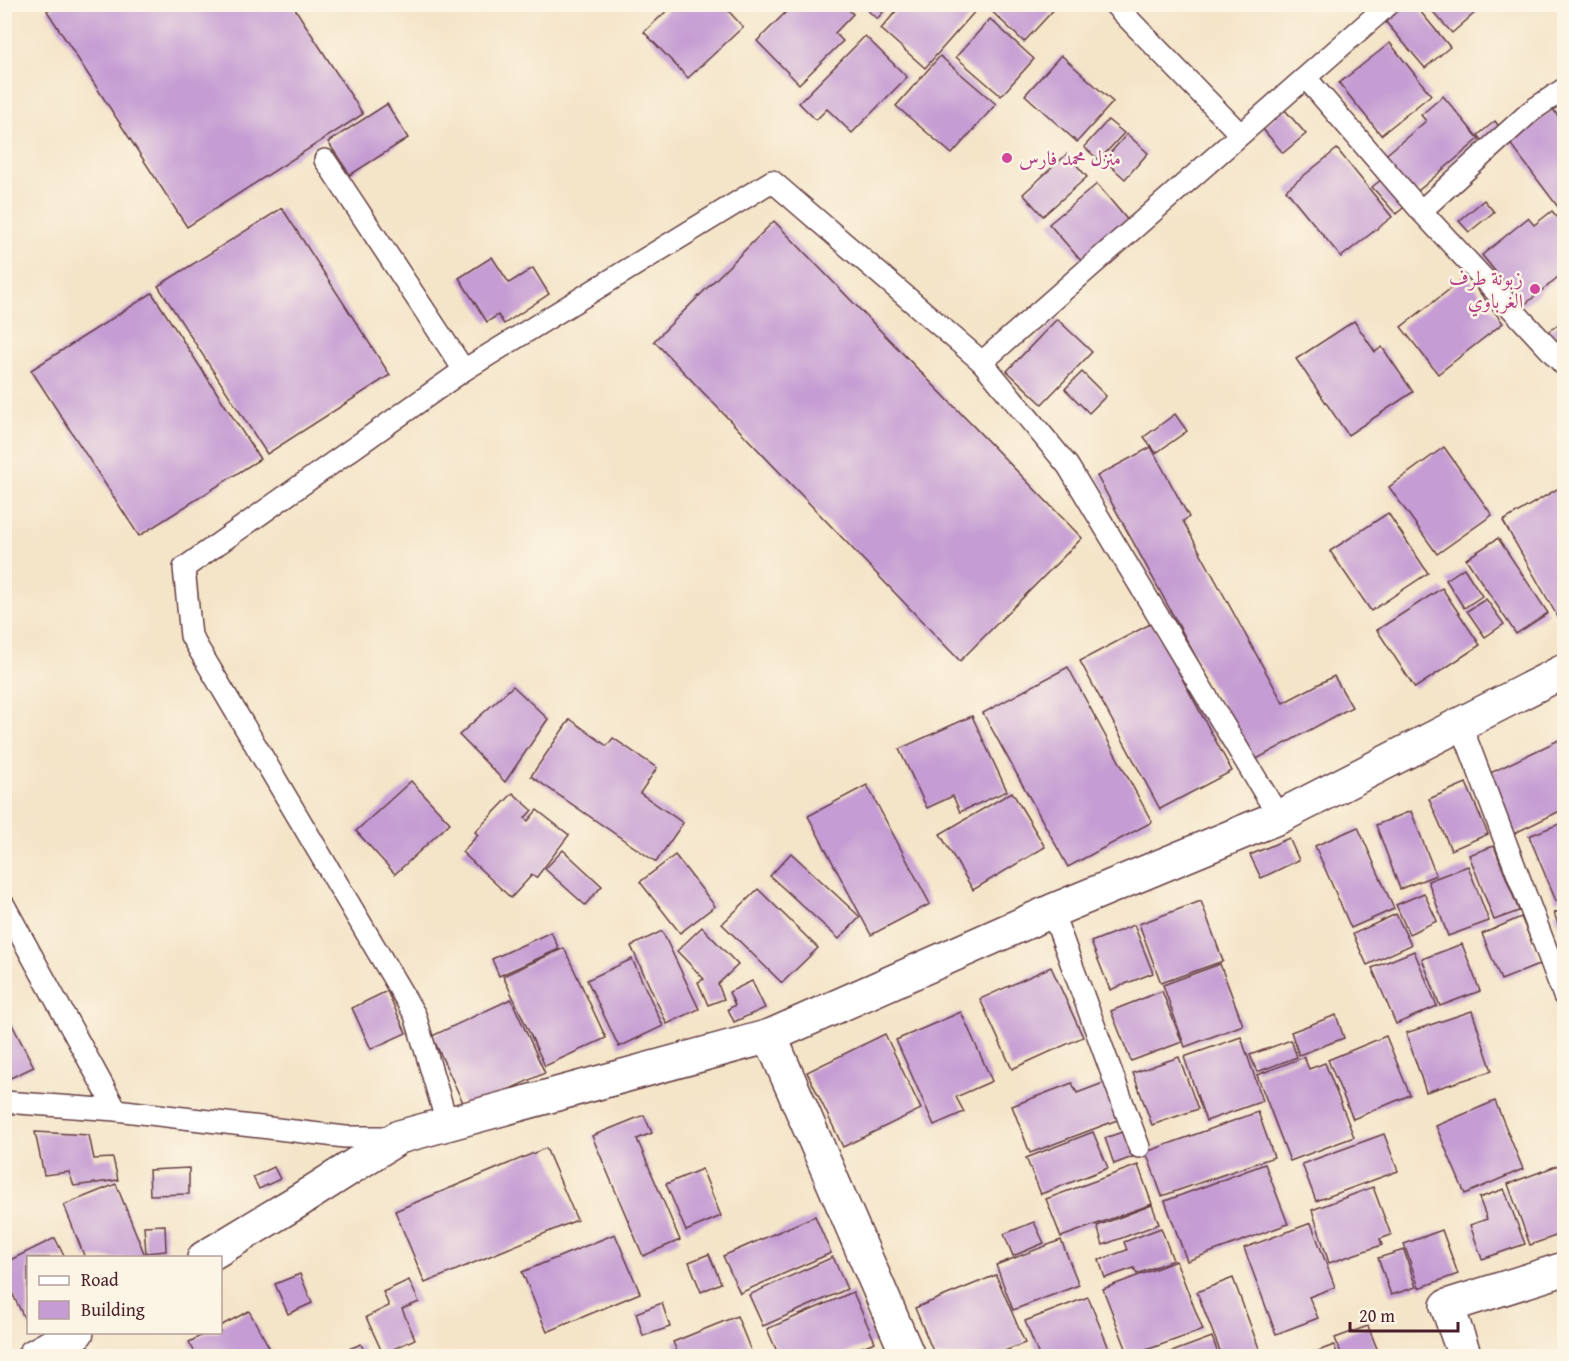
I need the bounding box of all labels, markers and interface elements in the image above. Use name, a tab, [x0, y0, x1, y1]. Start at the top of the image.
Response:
place label: منزل محمد فارس	[1019, 143, 1121, 172]
marker: منزل محمد فارس	[1000, 151, 1014, 165]
place label: زبونة طرف الغرباوي	[1449, 263, 1523, 317]
marker: زبونة طرف الغرباوي	[1528, 282, 1542, 296]
legend	[27, 1256, 222, 1334]
text: Road	[81, 1266, 119, 1293]
scale bar	[1350, 1295, 1458, 1333]
text: Building	[81, 1296, 145, 1323]
text: 20 m	[1359, 1302, 1395, 1329]

